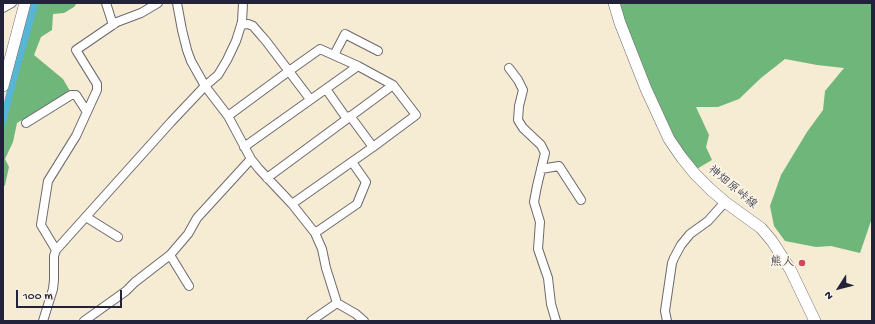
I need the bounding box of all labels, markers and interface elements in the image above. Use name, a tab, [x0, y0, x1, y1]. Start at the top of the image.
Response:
street label: 神畑原峠線	[704, 163, 760, 213]
place label: 熊人	[770, 256, 794, 270]
marker: 熊人	[797, 258, 807, 268]
north arrow	[819, 268, 859, 308]
scale bar	[18, 282, 124, 308]
text: N	[822, 289, 836, 301]
text: 100 m	[23, 290, 53, 304]

